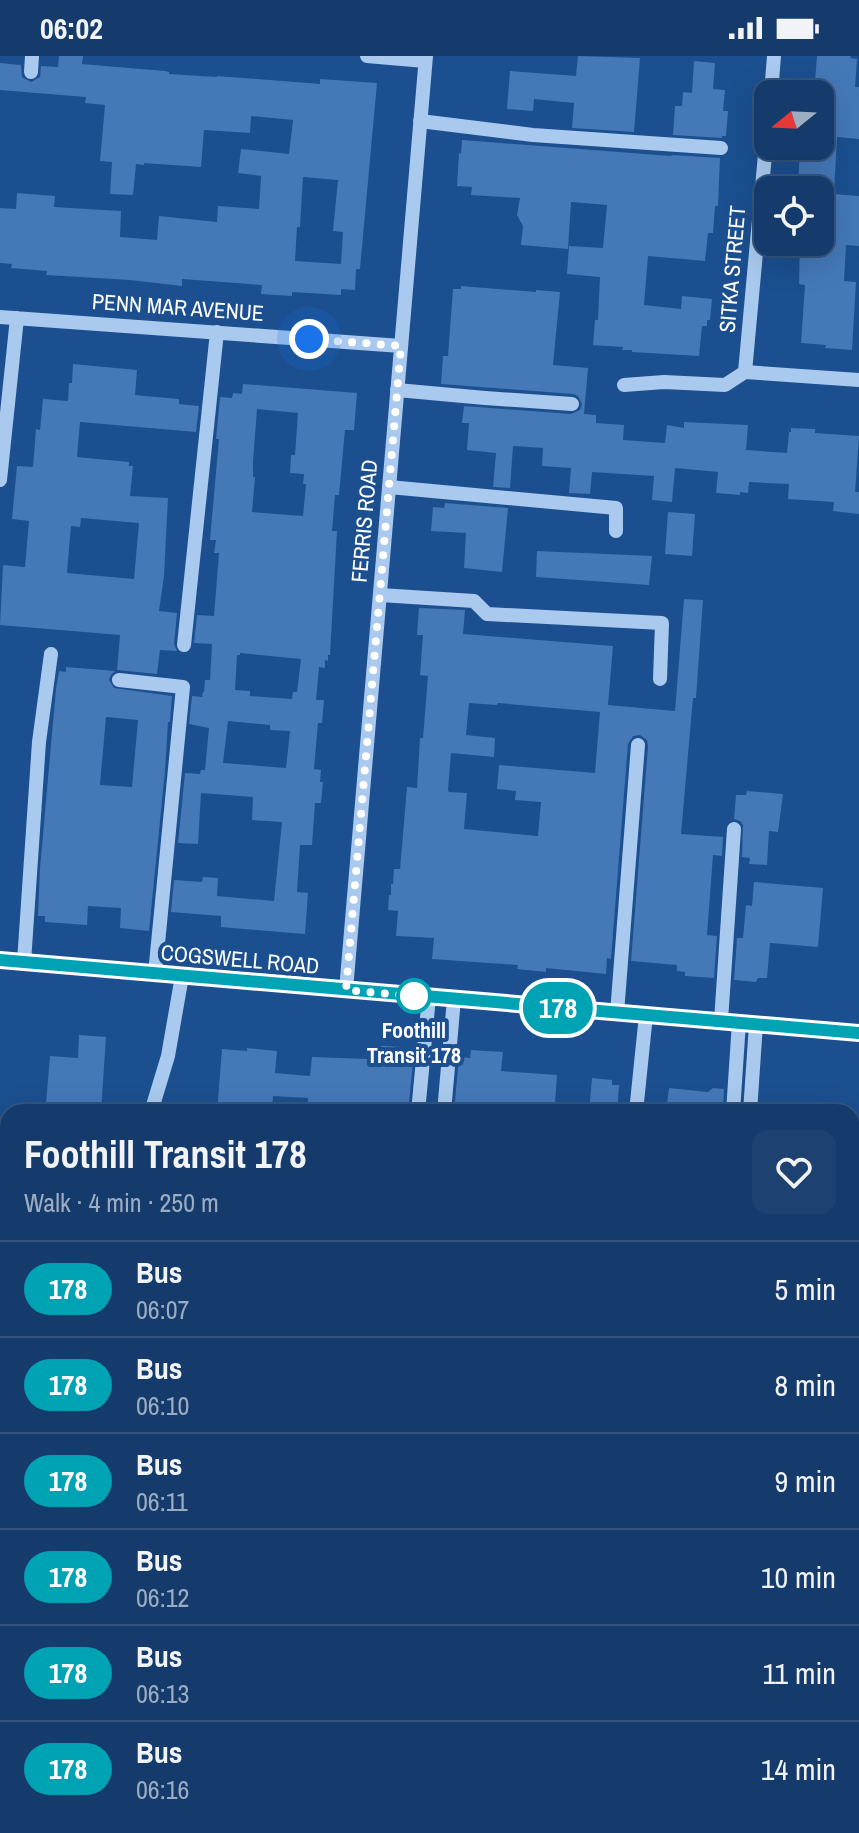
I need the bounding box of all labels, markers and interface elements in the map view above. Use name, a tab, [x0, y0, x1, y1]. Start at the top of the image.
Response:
text: 06:02	[40, 8, 103, 48]
north arrow	[754, 80, 834, 160]
map controls	[754, 80, 834, 256]
button: locate	[754, 176, 834, 256]
street label: SITKA STREET	[712, 204, 752, 334]
street label: PENN MAR AVENUE	[91, 286, 265, 328]
your location	[289, 319, 329, 359]
street label: FERRIS ROAD	[344, 458, 384, 584]
street label: COGSWELL ROAD	[160, 937, 320, 981]
marker: Foothill Transit 178	[397, 979, 431, 1013]
line badge: 178	[512, 982, 604, 1034]
text: 178	[539, 989, 577, 1027]
place label: Foothill Transit 178	[367, 1015, 461, 1070]
text: Foothill Transit 178	[24, 1129, 307, 1180]
button: heart	[752, 1130, 836, 1214]
text: Walk · 4 min · 250 m	[24, 1185, 219, 1220]
text: Bus	[136, 1252, 182, 1292]
text: 5 min	[774, 1269, 836, 1309]
text: 178	[49, 1270, 87, 1308]
text: 06:07	[136, 1292, 189, 1327]
text: Bus	[136, 1348, 182, 1388]
text: 8 min	[774, 1365, 836, 1405]
text: 178	[49, 1366, 87, 1404]
text: 06:10	[136, 1388, 189, 1423]
text: Bus	[136, 1444, 182, 1484]
text: 9 min	[774, 1461, 836, 1501]
text: 178	[49, 1462, 87, 1500]
text: 06:11	[136, 1484, 188, 1519]
text: Bus	[136, 1540, 182, 1580]
text: 10 min	[761, 1557, 836, 1597]
text: 178	[49, 1558, 87, 1596]
text: 06:12	[136, 1580, 189, 1615]
text: Bus	[136, 1636, 182, 1676]
text: 11 min	[763, 1653, 836, 1693]
text: 178	[49, 1654, 87, 1692]
text: 06:13	[136, 1676, 189, 1711]
text: Bus	[136, 1732, 182, 1772]
text: 14 min	[761, 1749, 836, 1789]
text: 178	[49, 1750, 87, 1788]
text: 06:16	[136, 1772, 189, 1807]

